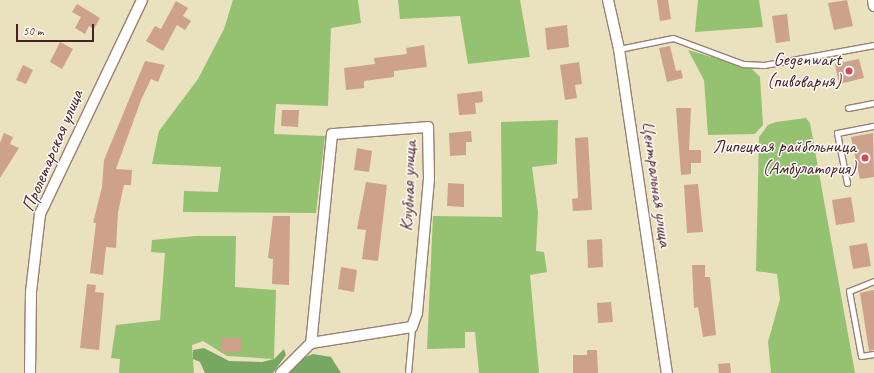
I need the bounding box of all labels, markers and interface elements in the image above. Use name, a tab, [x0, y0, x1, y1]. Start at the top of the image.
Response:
scale bar	[18, 16, 96, 42]
text: 50 m	[23, 23, 43, 39]
place label: Gegenwart (пивоварня)	[767, 49, 841, 93]
marker: Gegenwart (пивоварня)	[844, 66, 854, 76]
street label: Пролетарская улица	[17, 86, 89, 216]
street label: Центральная улица	[636, 119, 676, 249]
place label: Липецкая райбольница (Амбулатория)	[712, 136, 856, 180]
street label: Клубная улица	[396, 140, 422, 232]
marker: Липецкая райбольница (Амбулатория)	[859, 152, 871, 164]

